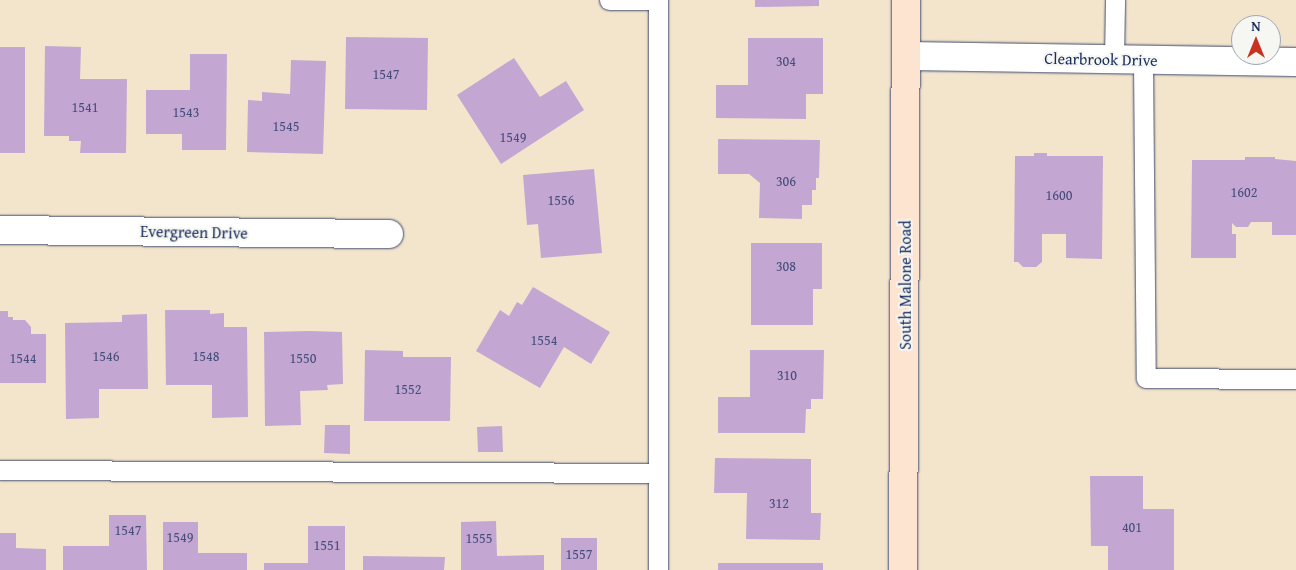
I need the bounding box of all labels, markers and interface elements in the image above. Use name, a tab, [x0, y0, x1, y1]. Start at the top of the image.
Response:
north arrow	[1231, 15, 1281, 65]
text: N	[1251, 16, 1261, 36]
street label: Clearbrook Drive	[1044, 48, 1158, 70]
house number: 304	[776, 53, 796, 69]
house number: 1547	[373, 66, 399, 82]
house number: 1541	[72, 99, 98, 115]
house number: 1543	[173, 104, 199, 120]
house number: 1545	[273, 118, 299, 134]
house number: 1549	[500, 129, 526, 145]
house number: 306	[776, 173, 796, 189]
house number: 1602	[1231, 184, 1257, 200]
house number: 1600	[1046, 187, 1072, 203]
house number: 1556	[548, 192, 574, 208]
street label: South Malone Road	[895, 220, 915, 350]
street label: Evergreen Drive	[140, 221, 248, 243]
house number: 308	[776, 258, 796, 274]
house number: 1554	[531, 332, 557, 348]
house number: 1546	[93, 348, 119, 364]
house number: 1548	[193, 348, 219, 364]
house number: 1544	[10, 350, 36, 366]
house number: 1550	[290, 350, 316, 366]
house number: 310	[777, 367, 797, 383]
house number: 1552	[395, 381, 421, 397]
house number: 312	[769, 495, 789, 511]
house number: 401	[1122, 519, 1142, 535]
house number: 1547	[115, 522, 141, 538]
house number: 1549	[167, 529, 193, 545]
house number: 1555	[466, 530, 492, 546]
house number: 1551	[314, 537, 340, 553]
house number: 1557	[566, 546, 592, 562]

